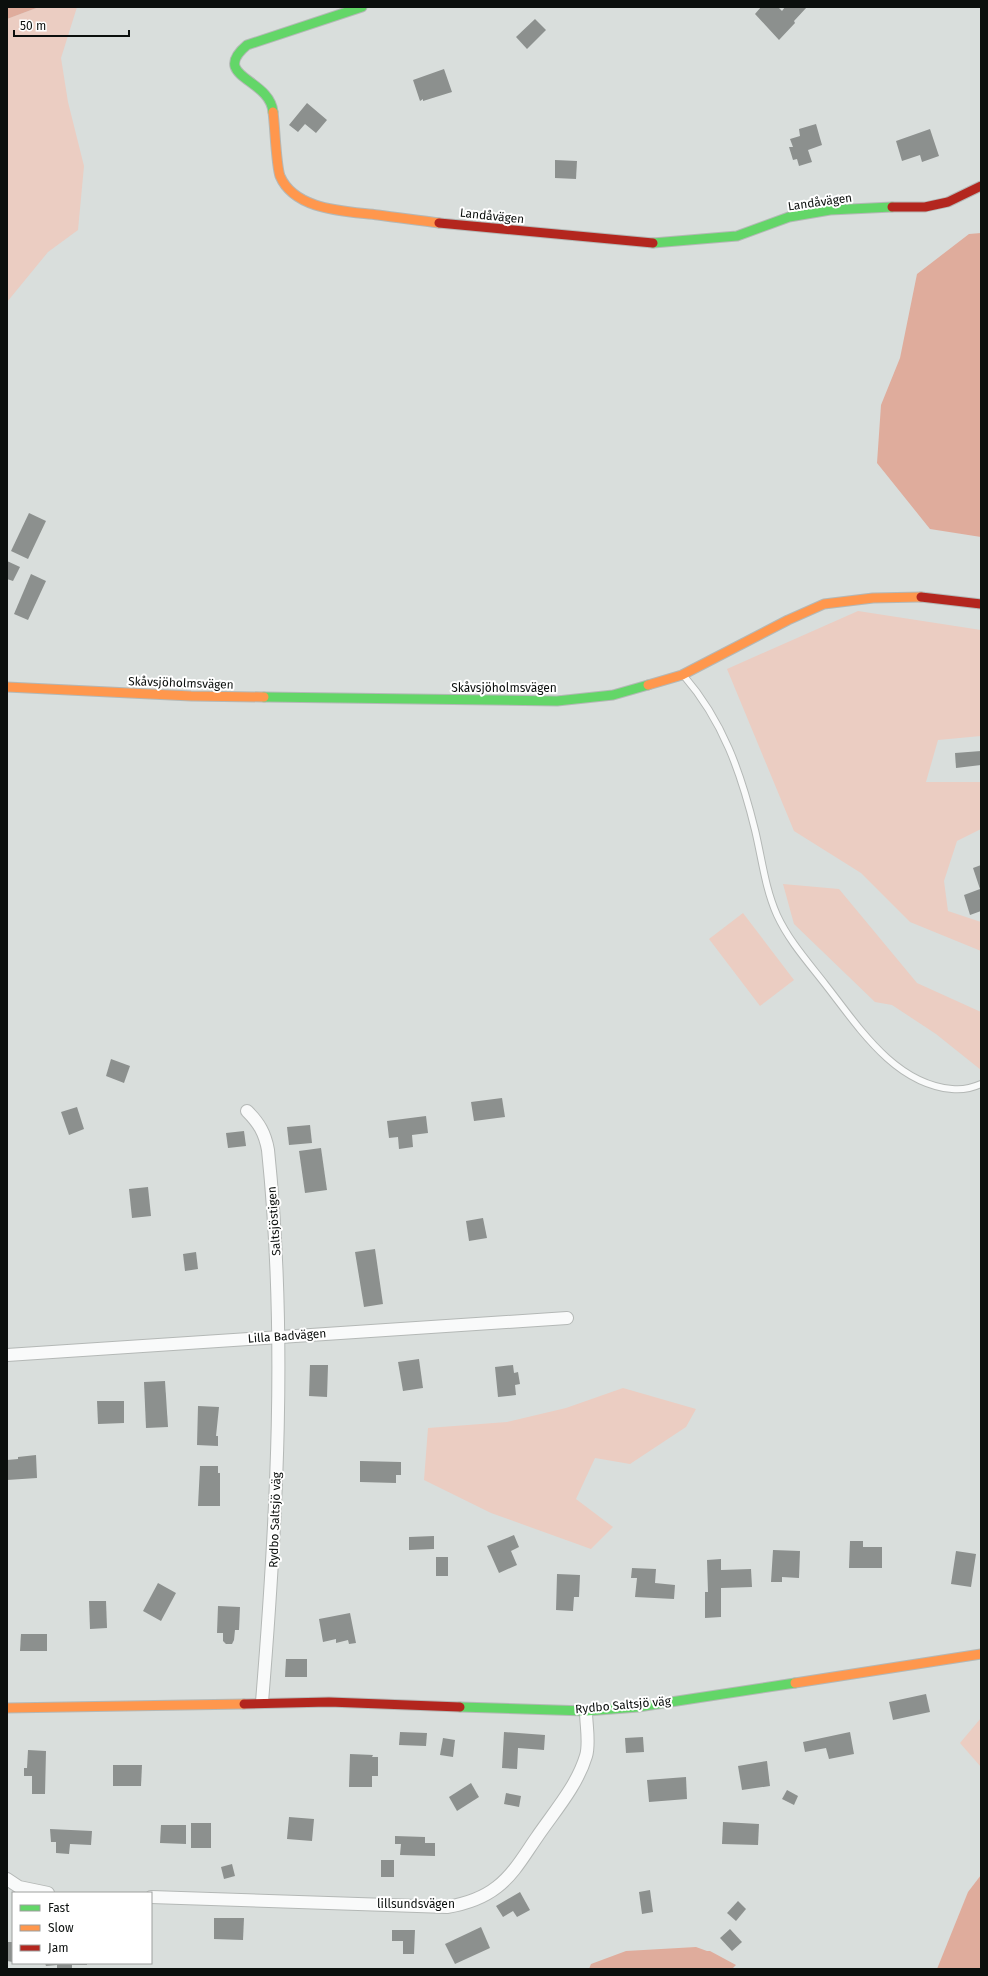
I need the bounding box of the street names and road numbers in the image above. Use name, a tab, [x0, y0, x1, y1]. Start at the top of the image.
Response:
street label: Landåvägen	[787, 191, 853, 213]
street label: Landåvägen	[459, 206, 525, 226]
street label: Skåvsjöholmsvägen	[128, 674, 234, 692]
street label: Skåvsjöholmsvägen	[451, 681, 557, 695]
street label: Saltsjöstigen	[265, 1186, 283, 1256]
street label: Lilla Badvägen	[247, 1326, 327, 1346]
street label: Rydbo Saltsjö väg	[266, 1471, 284, 1568]
street label: Rydbo Saltsjö väg	[575, 1694, 672, 1716]
street label: lillsundsvägen	[377, 1897, 455, 1911]

